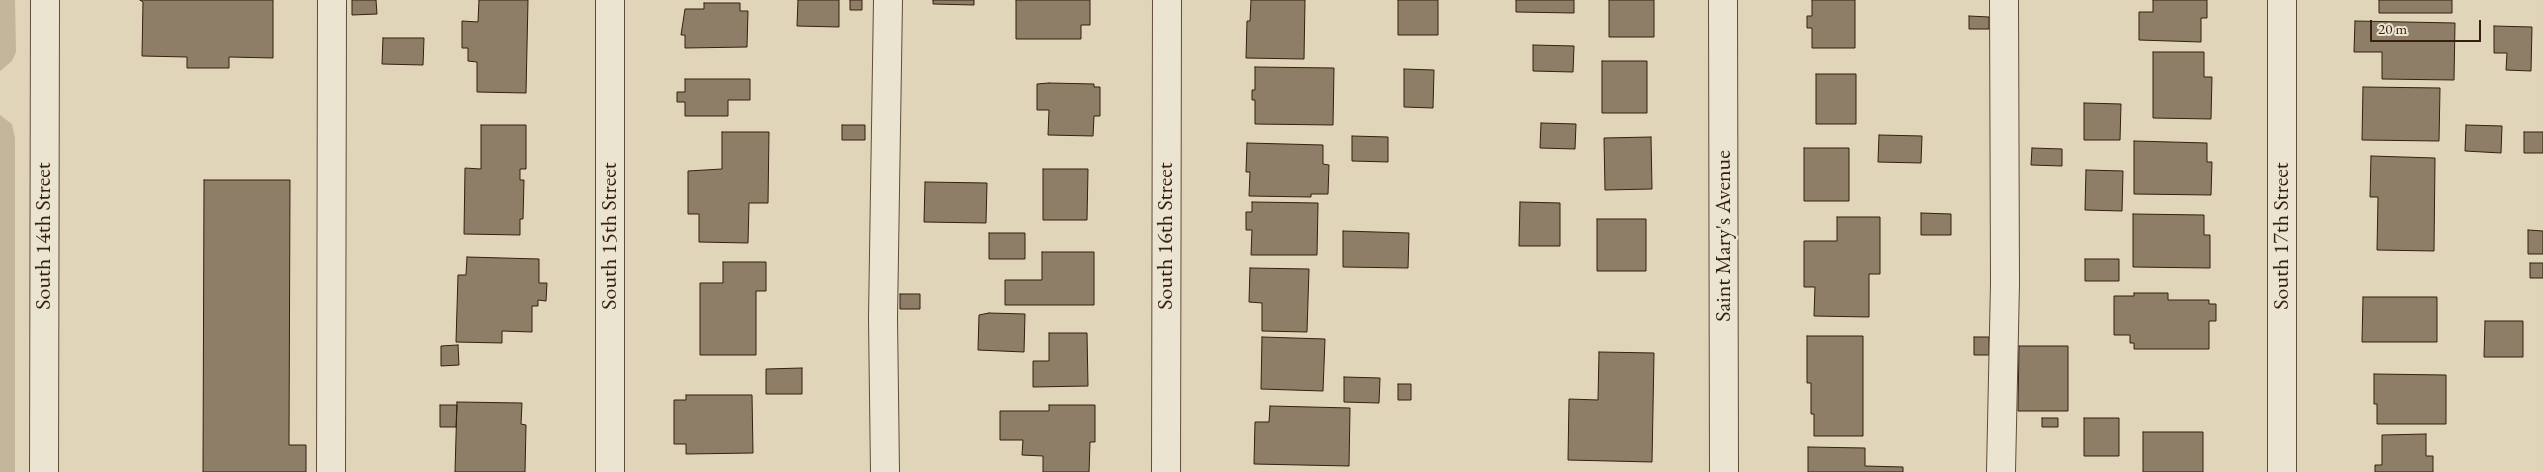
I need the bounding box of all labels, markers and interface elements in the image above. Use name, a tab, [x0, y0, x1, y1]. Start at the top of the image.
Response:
scale bar	[2373, 10, 2484, 42]
text: 20 m	[2378, 19, 2407, 38]
street label: Saint Mary's Avenue	[1711, 150, 1737, 322]
street label: South 14th Street	[31, 162, 57, 310]
street label: South 15th Street	[597, 162, 623, 310]
street label: South 16th Street	[1153, 162, 1179, 310]
street label: South 17th Street	[2269, 162, 2295, 310]

